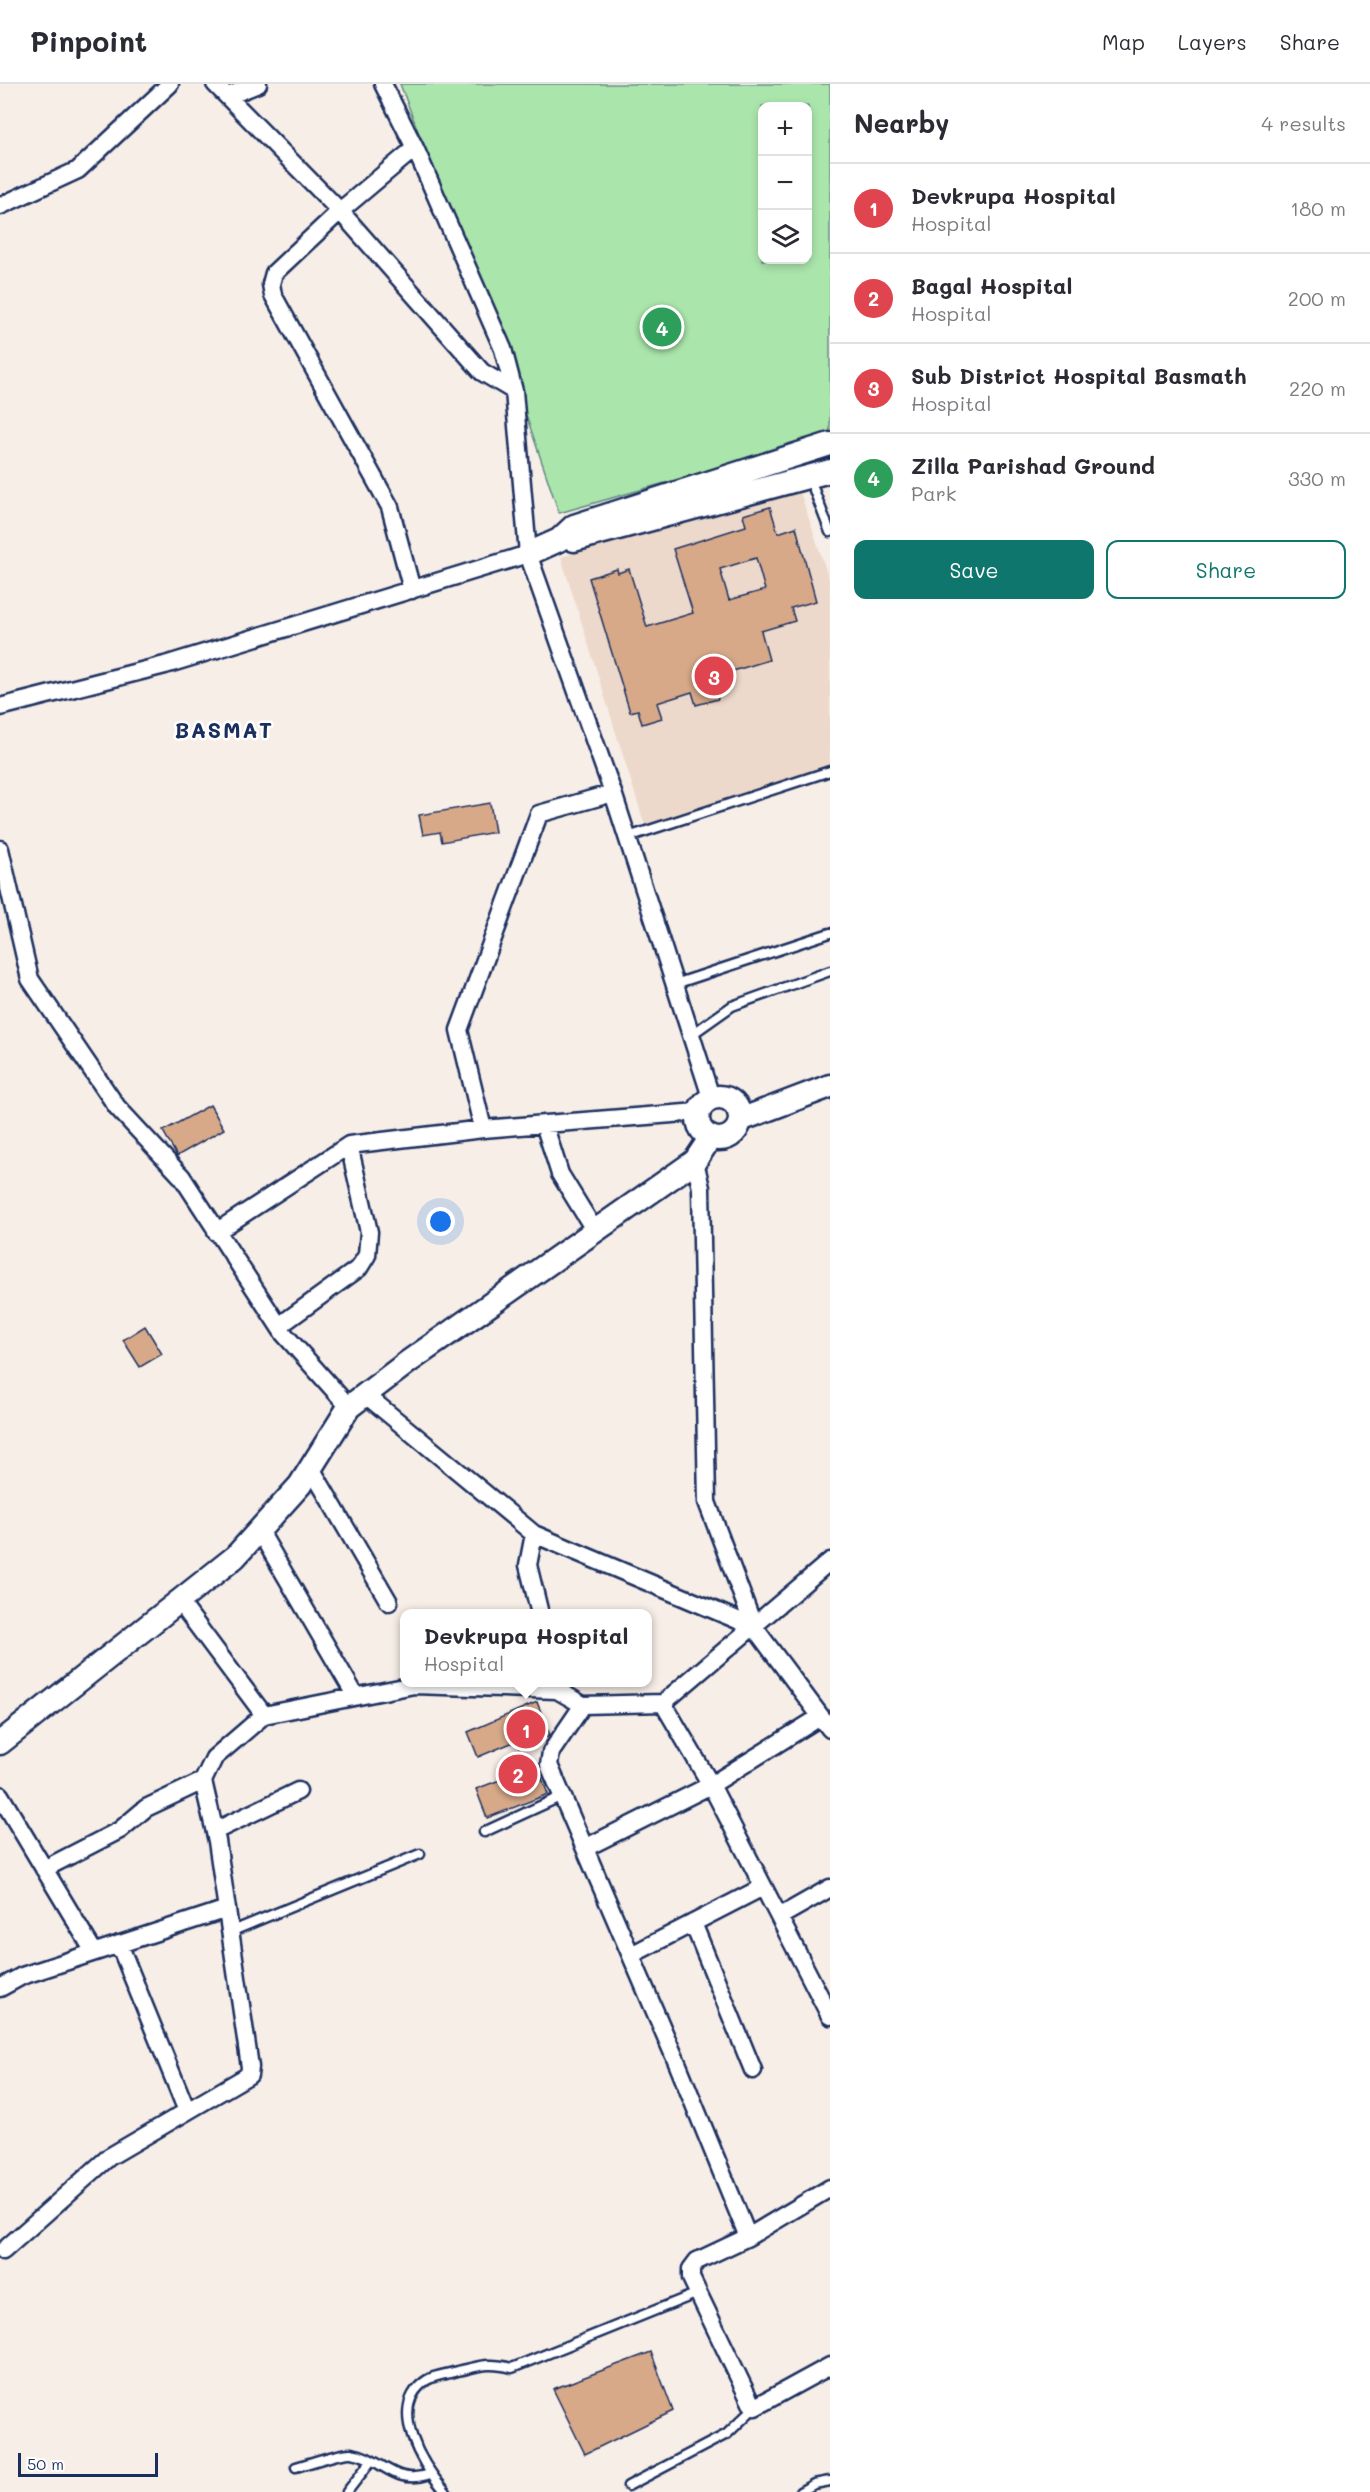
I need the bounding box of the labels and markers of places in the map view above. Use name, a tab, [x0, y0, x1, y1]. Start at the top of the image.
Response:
pin: 4	[642, 304, 682, 350]
pin: 3	[694, 654, 734, 698]
pin: 1	[506, 1706, 546, 1752]
pin: 2	[498, 1752, 538, 1796]

